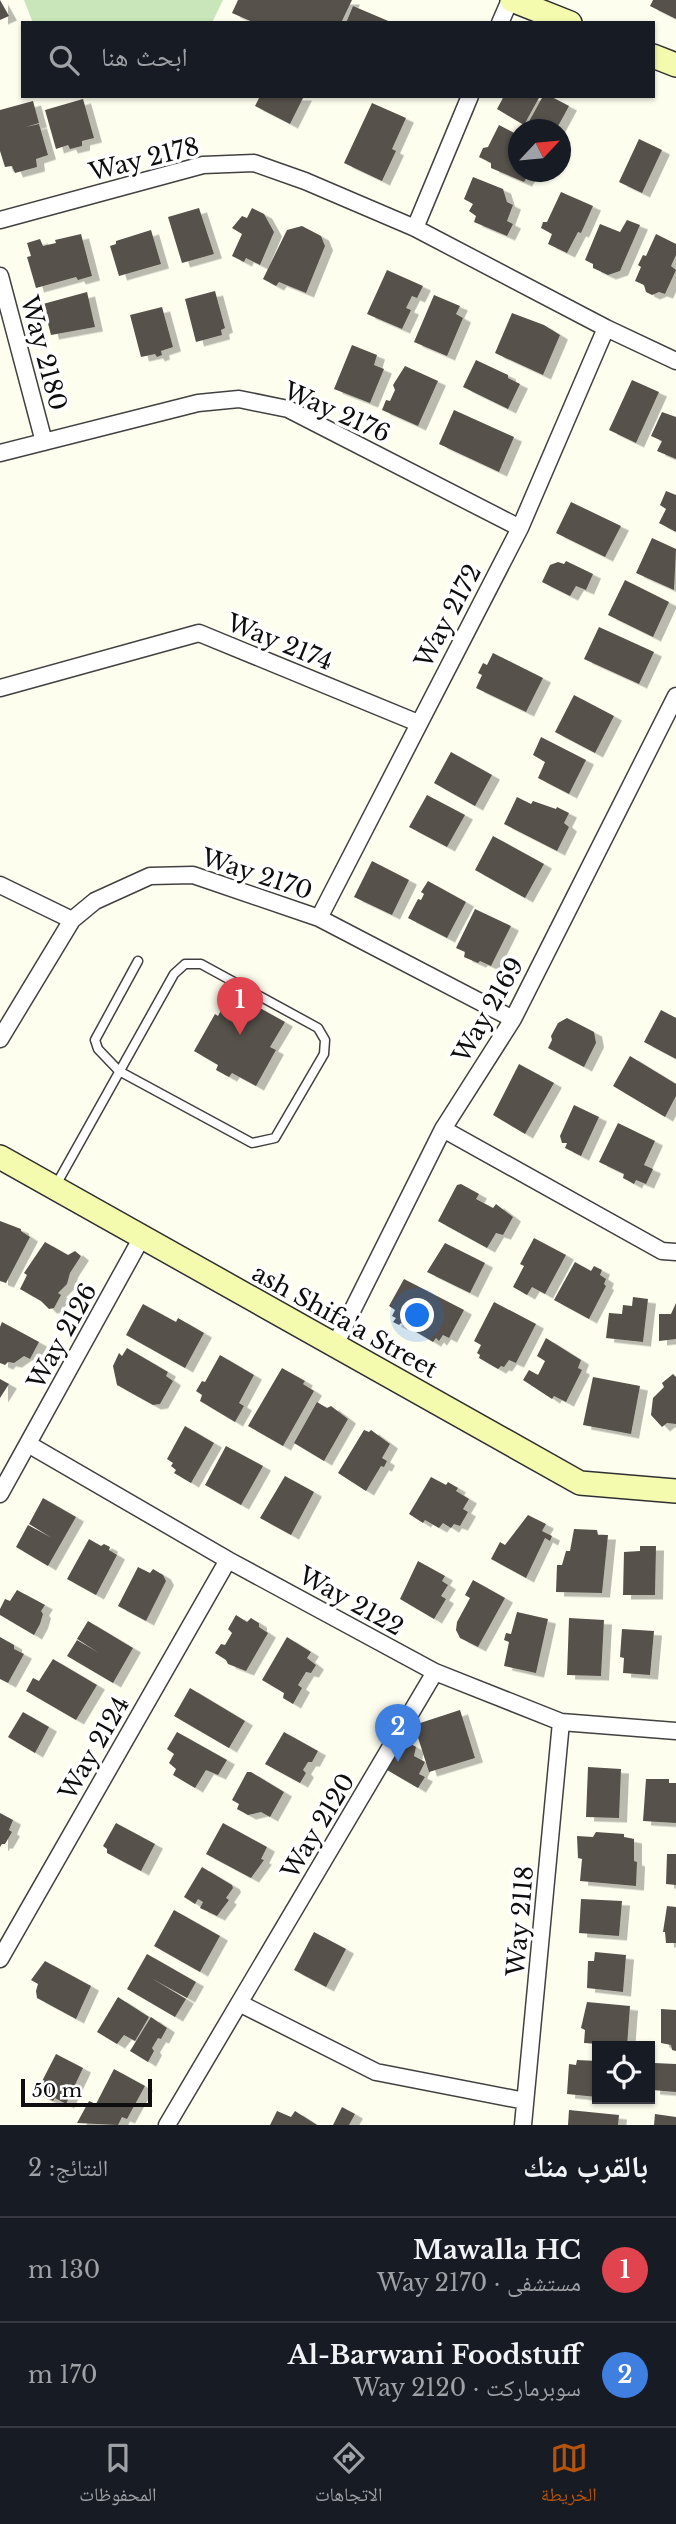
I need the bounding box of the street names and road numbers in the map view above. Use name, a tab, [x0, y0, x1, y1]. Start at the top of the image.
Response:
street label: Way 2178	[85, 131, 202, 187]
street label: Way 2180	[15, 291, 73, 414]
street label: Way 2176	[278, 375, 395, 448]
street label: Way 2172	[408, 559, 487, 673]
street label: Way 2174	[222, 607, 337, 676]
street label: Way 2170	[197, 842, 316, 906]
street label: Way 2169	[446, 952, 530, 1069]
street label: ash Shifa'a Street	[247, 1258, 443, 1384]
street label: Way 2126	[21, 1278, 103, 1395]
street label: Way 2122	[293, 1560, 409, 1642]
street label: Way 2124	[52, 1691, 135, 1806]
street label: Way 2120	[275, 1768, 361, 1885]
street label: Way 2118	[501, 1864, 539, 1979]

